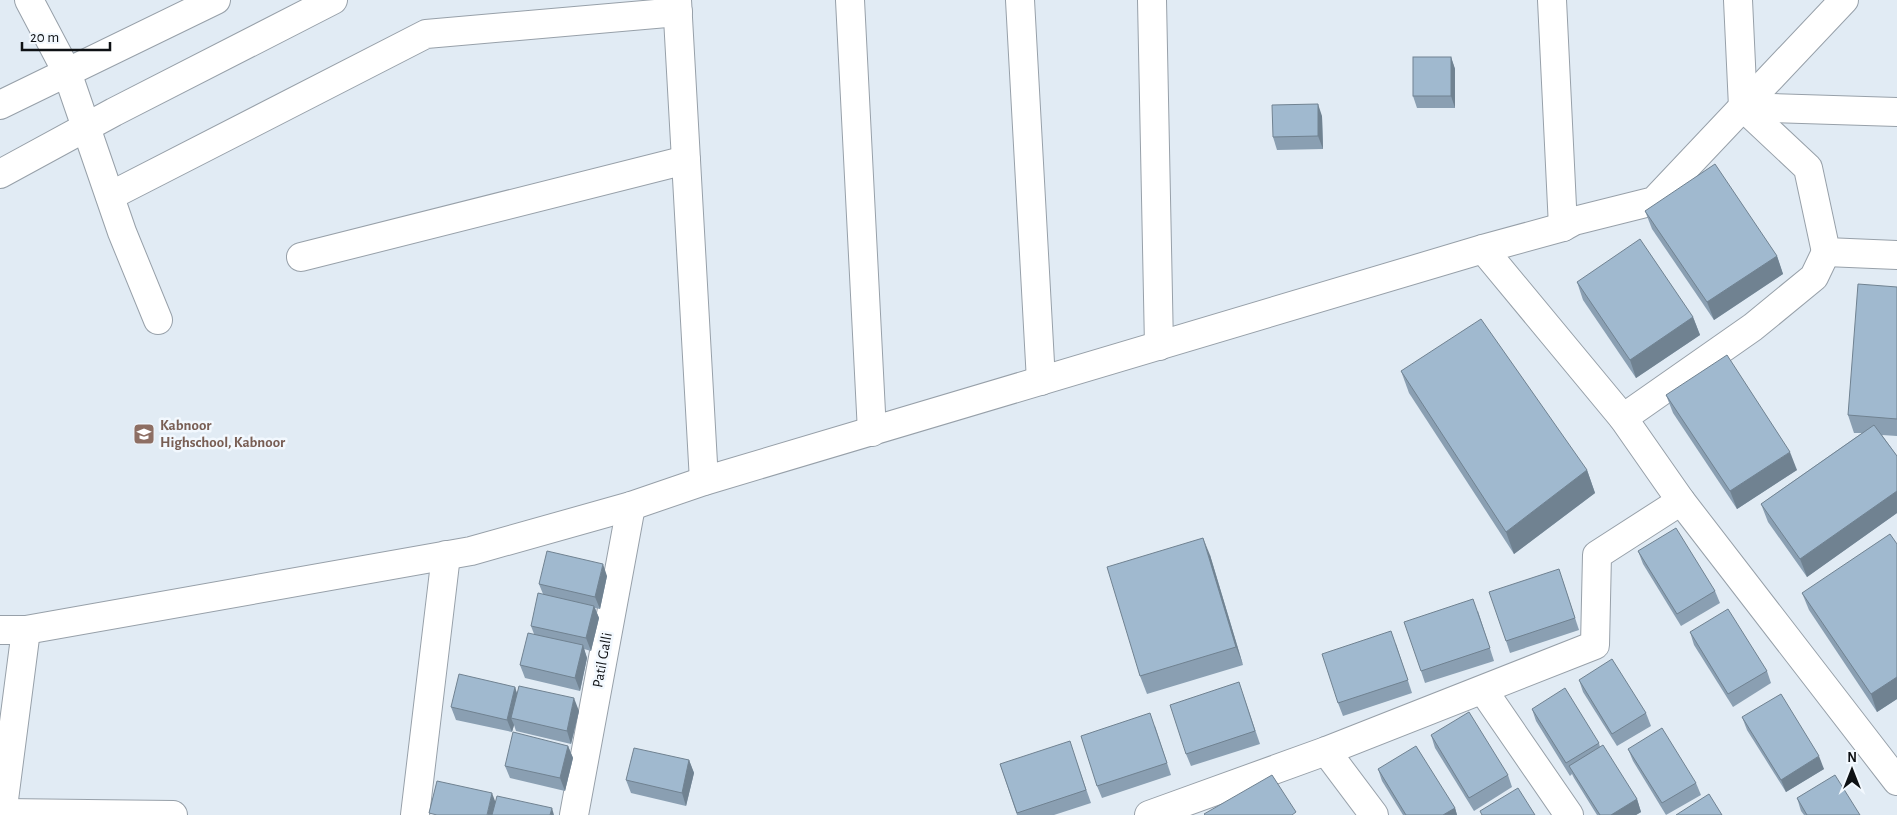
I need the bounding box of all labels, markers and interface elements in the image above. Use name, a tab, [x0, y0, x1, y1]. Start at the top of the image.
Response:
scale bar	[22, 20, 110, 52]
text: 20 m	[30, 30, 59, 45]
place label: Kabnoor Highschool, Kabnoor	[160, 418, 286, 450]
school or university icon: Kabnoor Highschool, Kabnoor	[132, 422, 156, 446]
street label: Patil Galli	[590, 631, 615, 689]
north arrow	[1827, 745, 1877, 795]
text: N	[1847, 751, 1857, 765]

